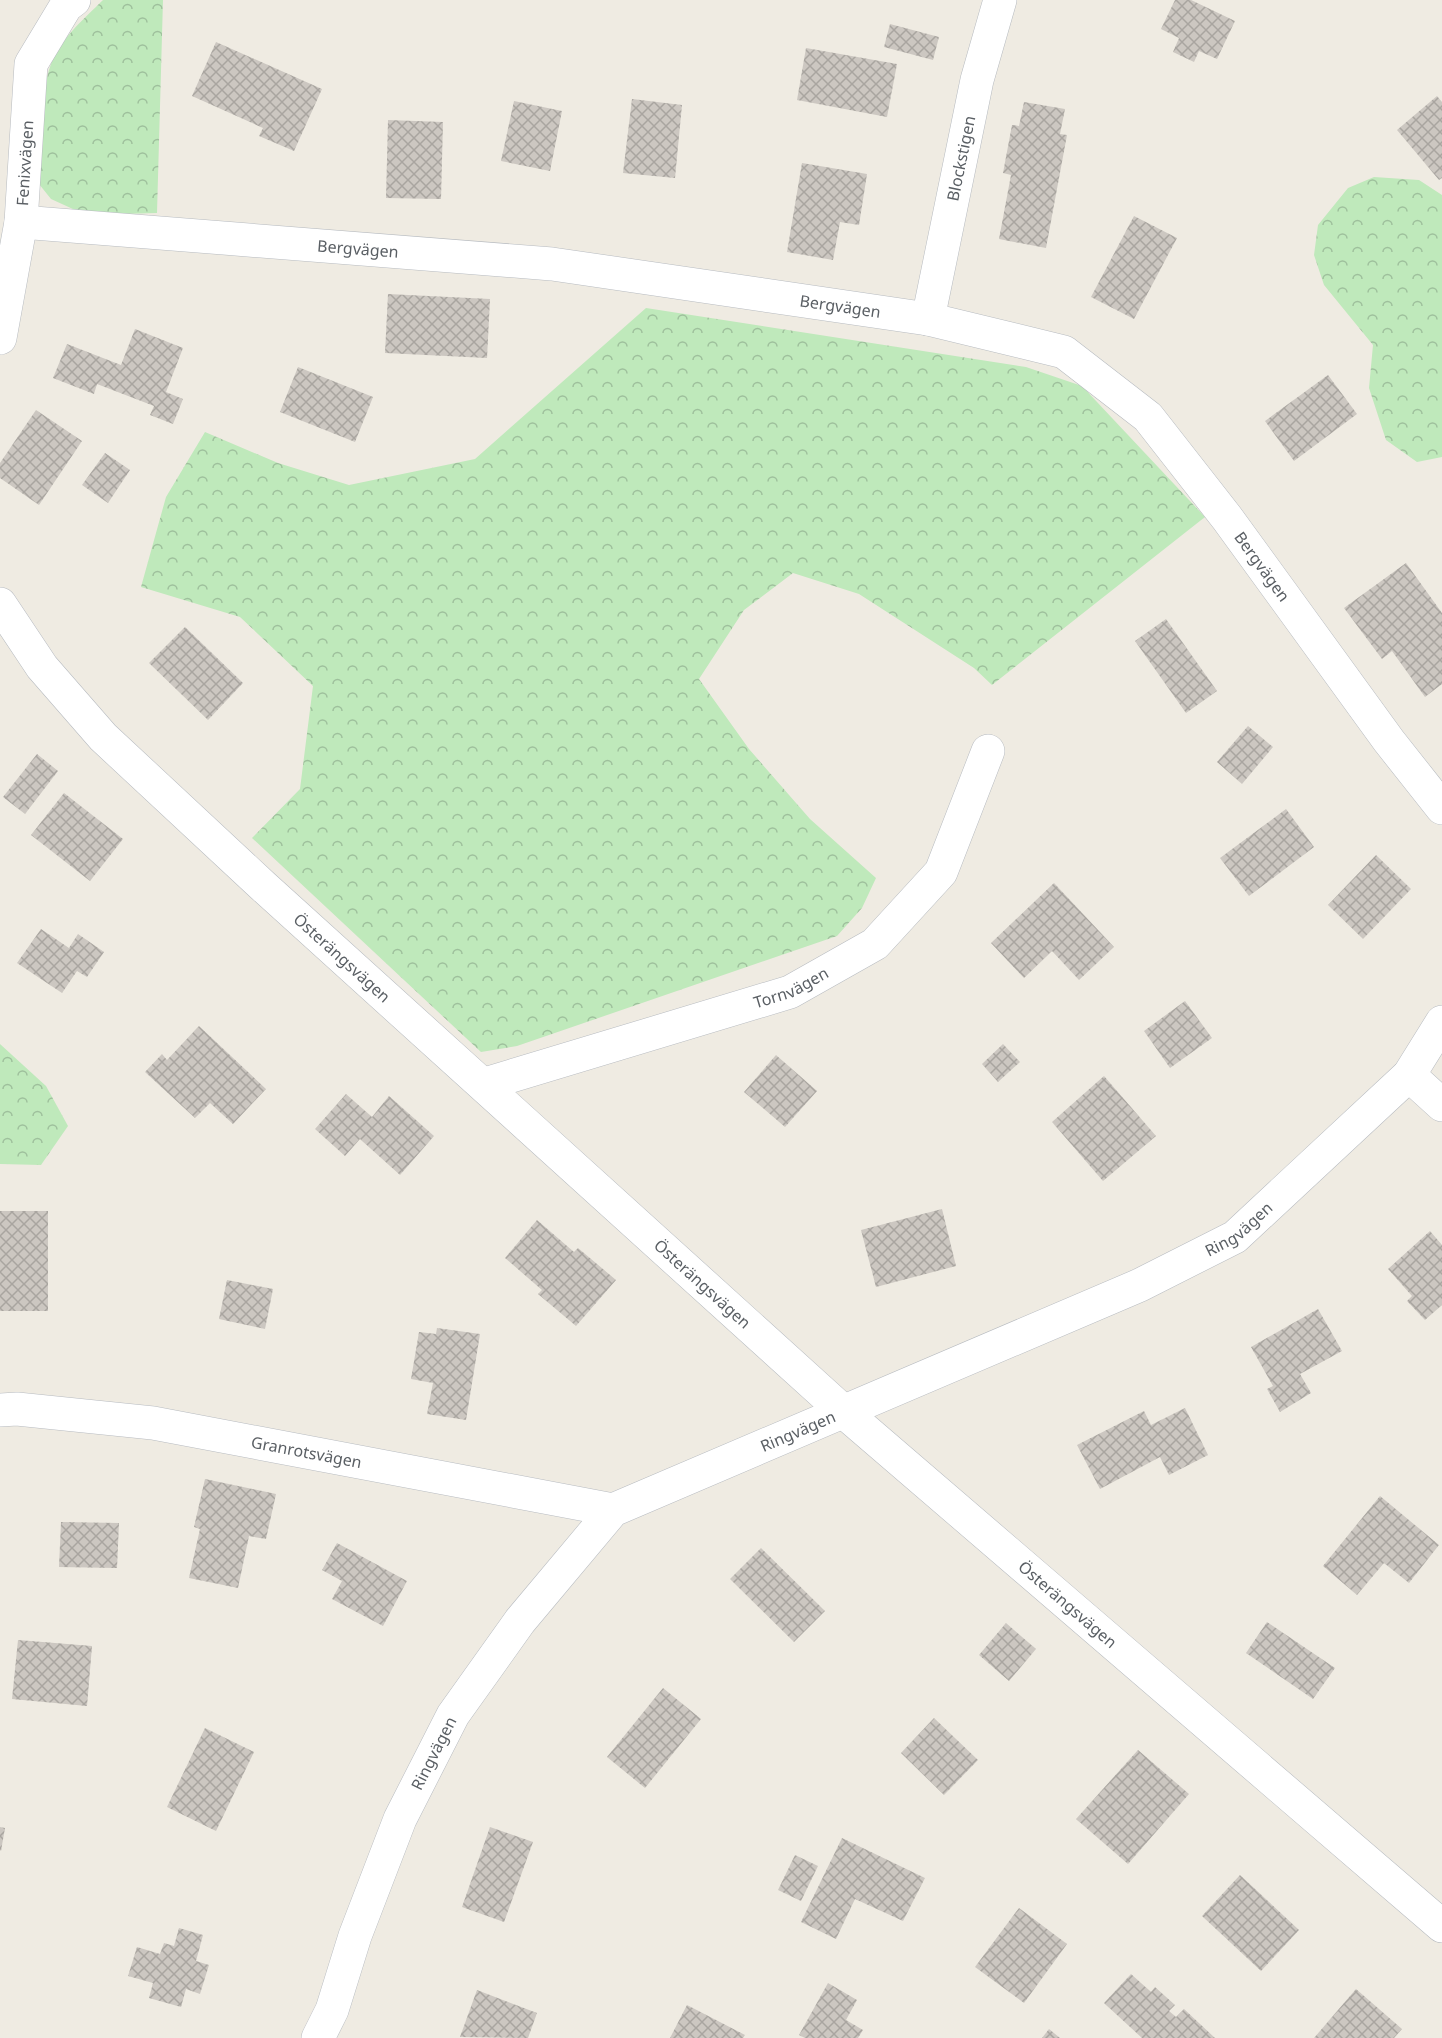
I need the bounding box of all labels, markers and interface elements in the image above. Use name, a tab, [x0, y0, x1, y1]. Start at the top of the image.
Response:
street label: Blockstigen	[941, 114, 980, 203]
street label: Fenixvägen	[11, 120, 38, 206]
street label: Bergvägen	[316, 234, 400, 263]
street label: Bergvägen	[798, 289, 882, 323]
street label: Bergvägen	[1229, 527, 1295, 606]
street label: Österängsvägen	[289, 908, 395, 1007]
street label: Tornvägen	[751, 962, 832, 1013]
street label: Ringvägen	[1201, 1197, 1277, 1261]
street label: Österängsvägen	[649, 1234, 756, 1333]
street label: Ringvägen	[757, 1405, 839, 1457]
street label: Granrotsvägen	[249, 1431, 364, 1473]
street label: Österängsvägen	[1014, 1556, 1122, 1653]
street label: Ringvägen	[406, 1713, 461, 1794]

